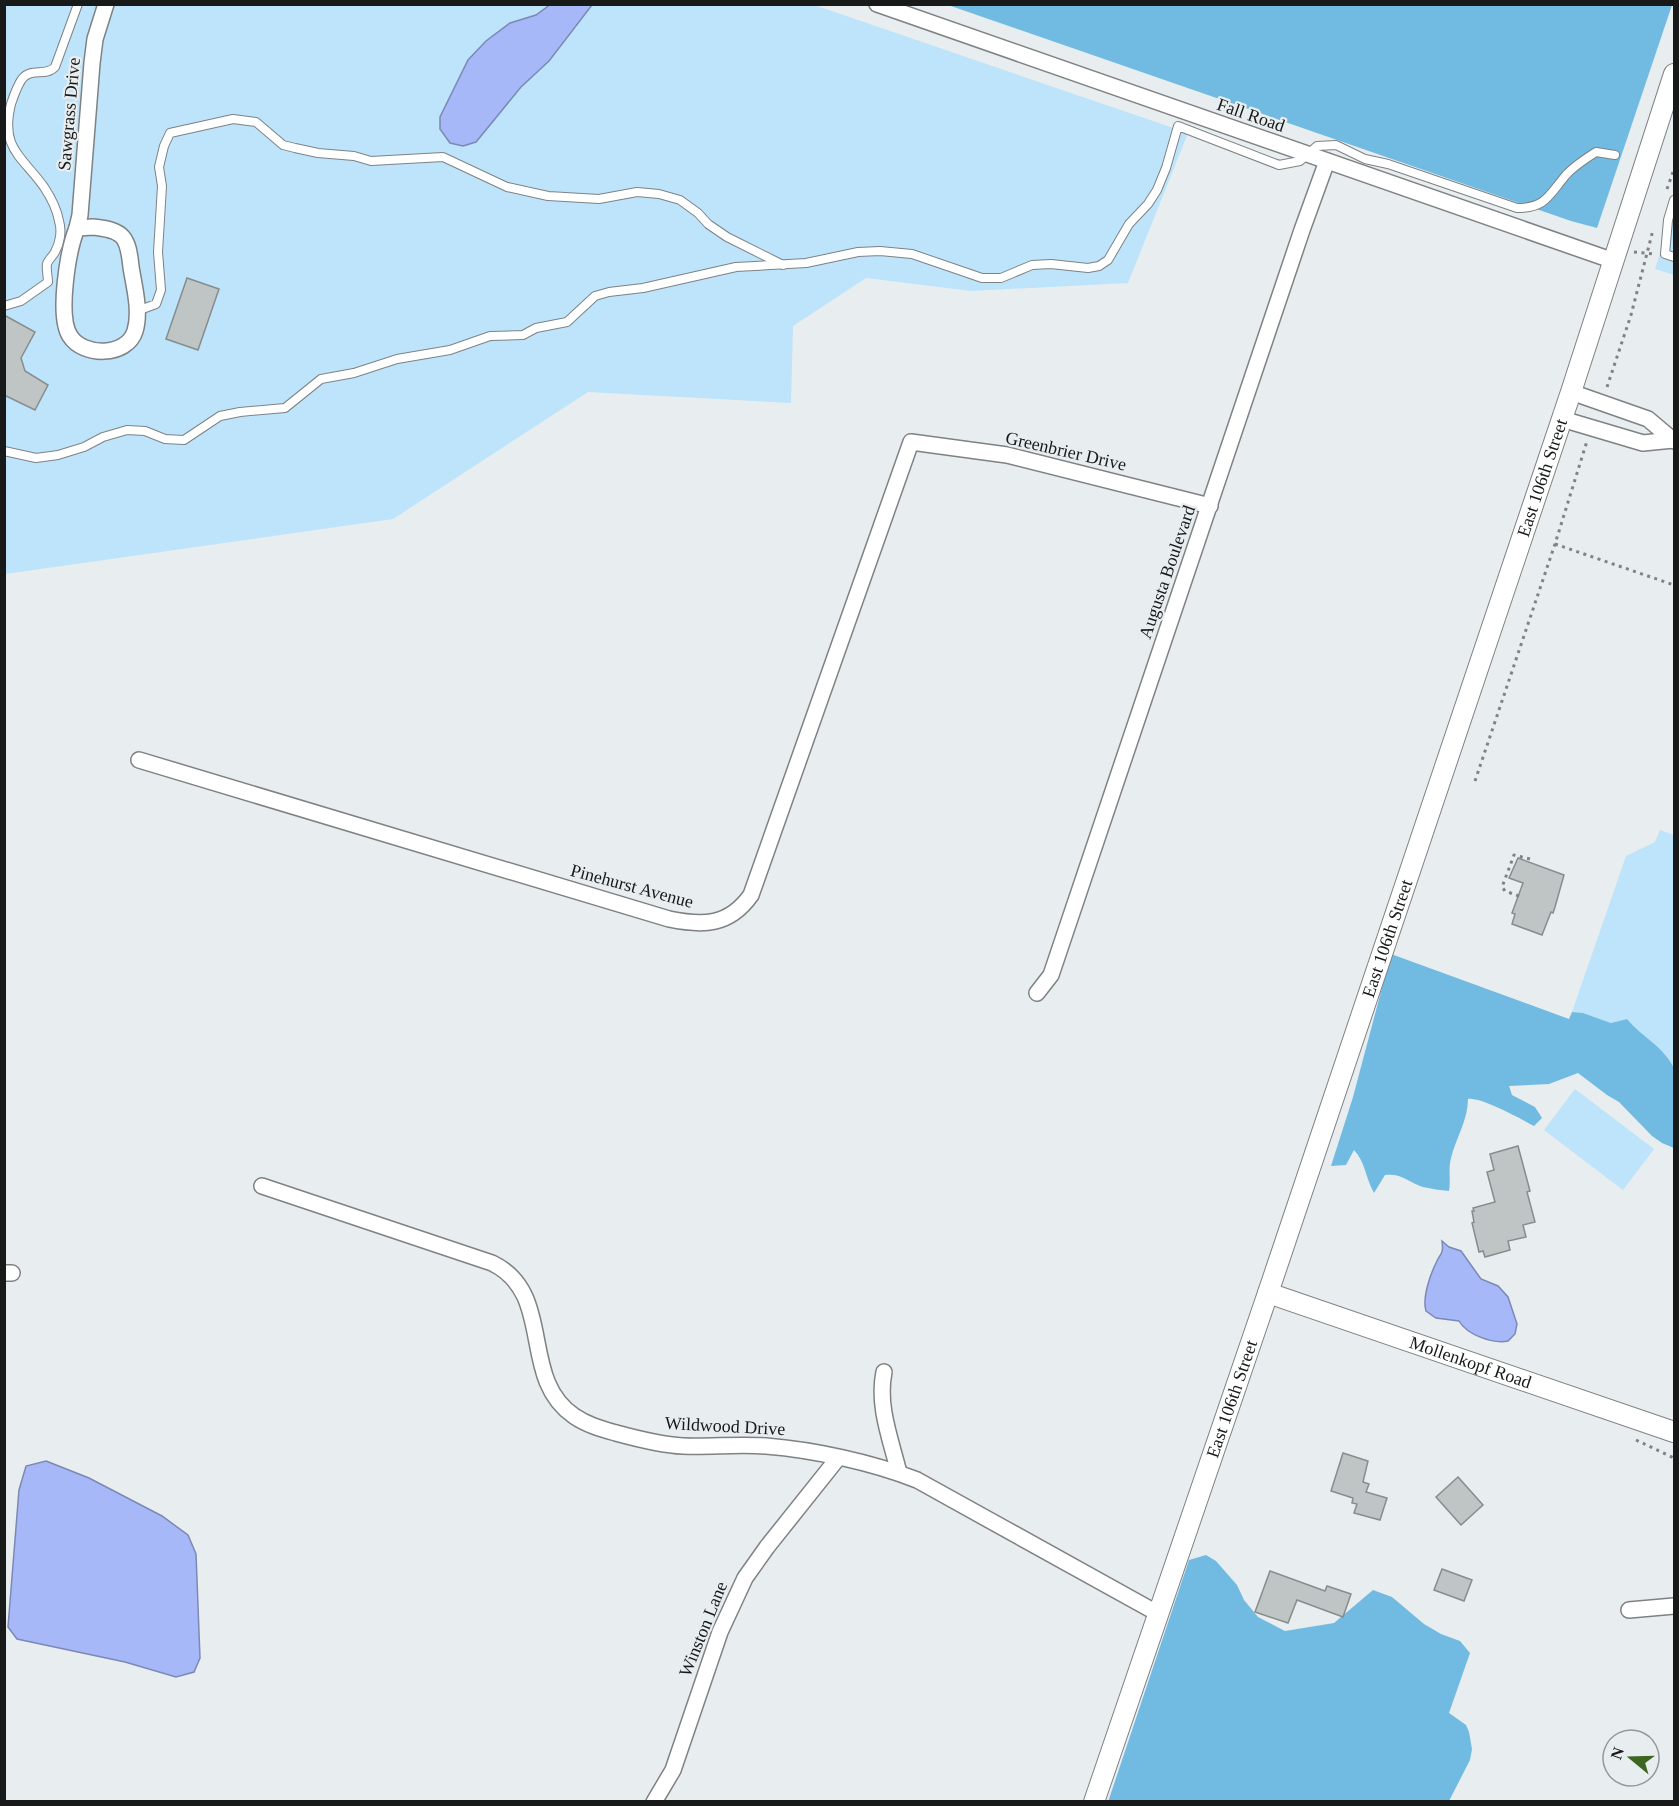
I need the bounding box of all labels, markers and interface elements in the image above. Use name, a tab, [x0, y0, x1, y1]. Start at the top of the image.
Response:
street label: Sawgrass Drive	[54, 57, 84, 171]
street label: Fall Road	[1214, 94, 1288, 136]
street label: East 106th Street	[1513, 416, 1571, 539]
street label: Greenbrier Drive	[1004, 427, 1128, 475]
street label: Augusta Boulevard	[1135, 503, 1199, 641]
street label: Pinehurst Avenue	[568, 860, 696, 912]
street label: East 106th Street	[1358, 877, 1416, 1000]
street label: Mollenkopf Road	[1407, 1332, 1534, 1392]
street label: East 106th Street	[1202, 1337, 1261, 1460]
street label: Wildwood Drive	[664, 1413, 786, 1439]
street label: Winston Lane	[675, 1579, 731, 1679]
north arrow	[1601, 1728, 1661, 1788]
text: N	[1607, 1745, 1627, 1762]

